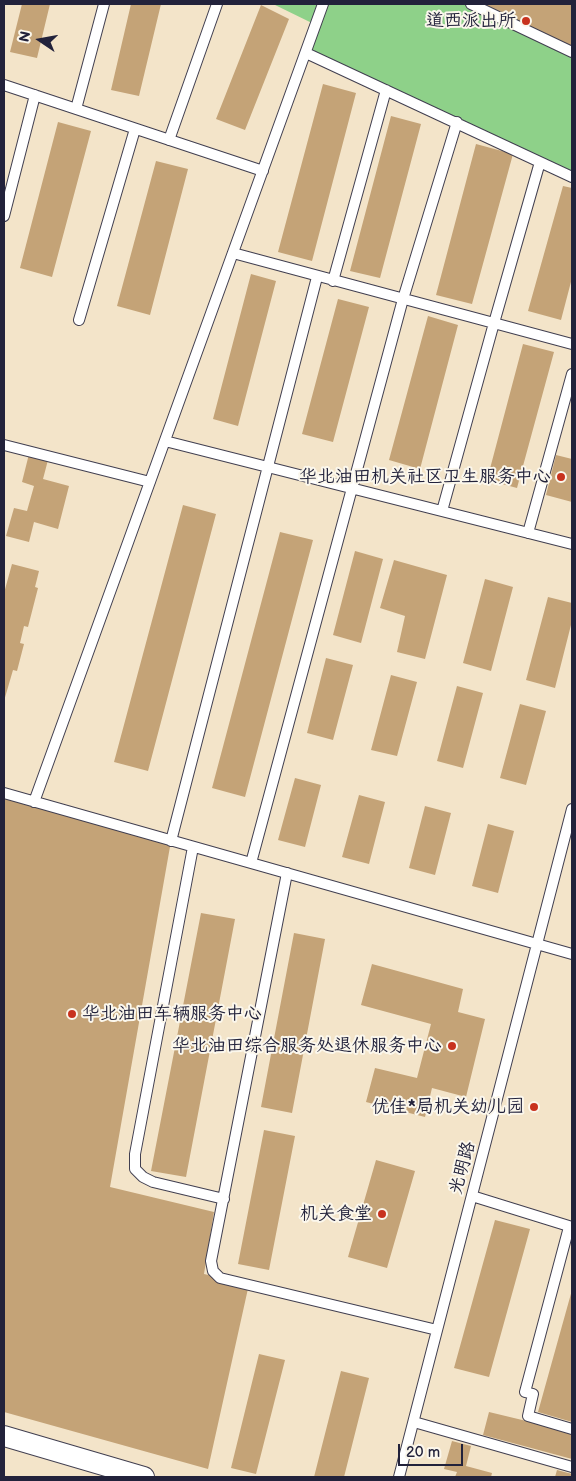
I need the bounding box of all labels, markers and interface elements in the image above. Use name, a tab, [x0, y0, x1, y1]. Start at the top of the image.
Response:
place label: 道西派出所	[426, 10, 516, 32]
north arrow	[15, 15, 65, 65]
marker: 道西派出所	[520, 15, 532, 27]
text: N	[15, 30, 34, 44]
place label: 华北油田机关社区卫生服务中心	[299, 466, 551, 488]
marker: 华北油田机关社区卫生服务中心	[555, 471, 567, 483]
place label: 华北油田车辆服务中心	[82, 1003, 262, 1025]
marker: 华北油田车辆服务中心	[66, 1008, 78, 1020]
place label: 华北油田综合服务处退休服务中心	[172, 1035, 442, 1057]
marker: 华北油田综合服务处退休服务中心	[446, 1040, 458, 1052]
place label: 优佳*局机关幼儿园	[372, 1096, 524, 1118]
marker: 优佳*局机关幼儿园	[528, 1101, 540, 1113]
street label: 光明路	[446, 1139, 480, 1197]
place label: 机关食堂	[300, 1203, 372, 1225]
marker: 机关食堂	[376, 1208, 388, 1220]
scale bar	[401, 1434, 466, 1466]
text: 20 m	[406, 1443, 440, 1462]

